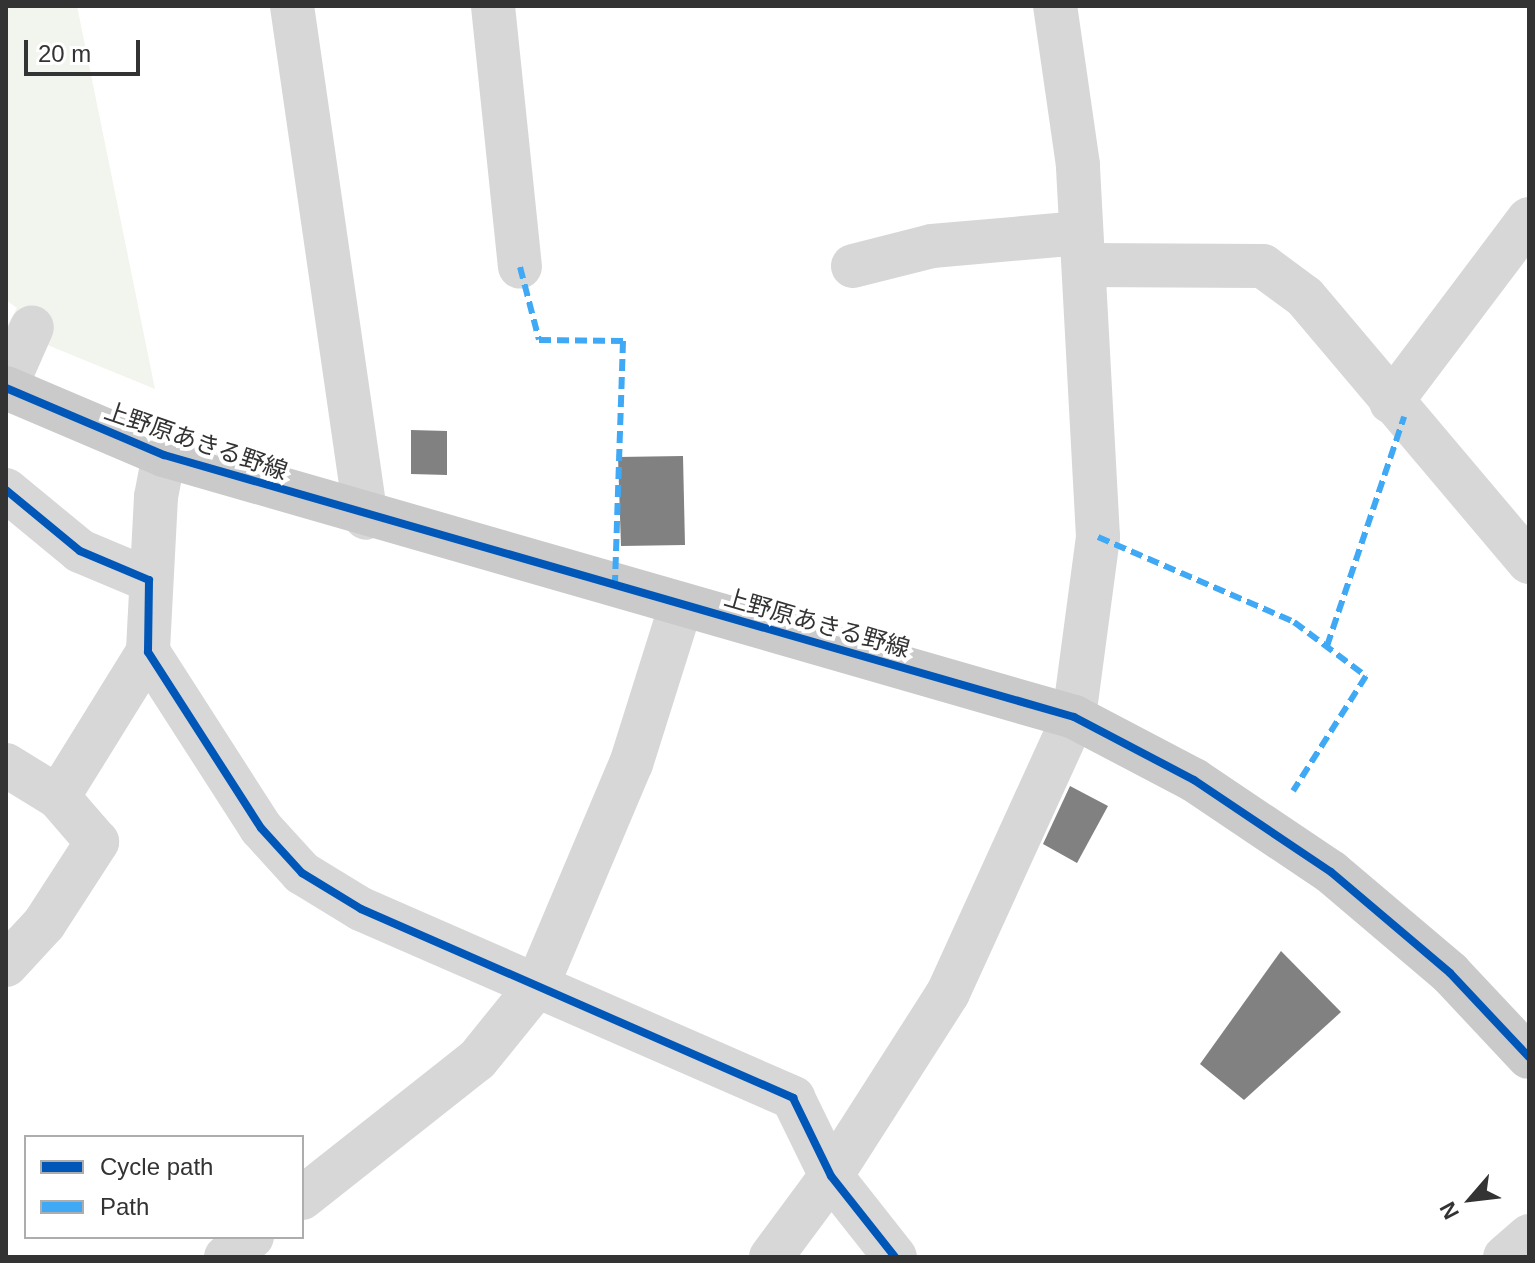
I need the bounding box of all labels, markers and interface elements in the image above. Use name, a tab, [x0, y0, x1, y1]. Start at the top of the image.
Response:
scale bar	[28, 24, 144, 74]
text: 20 m	[38, 40, 91, 67]
street label: 上野原あきる野線	[101, 396, 291, 486]
street label: 上野原あきる野線	[721, 583, 913, 663]
legend	[24, 1135, 304, 1239]
text: Cycle path	[100, 1153, 213, 1180]
north arrow	[1431, 1159, 1511, 1239]
text: Path	[100, 1193, 149, 1220]
text: N	[1435, 1198, 1464, 1223]

